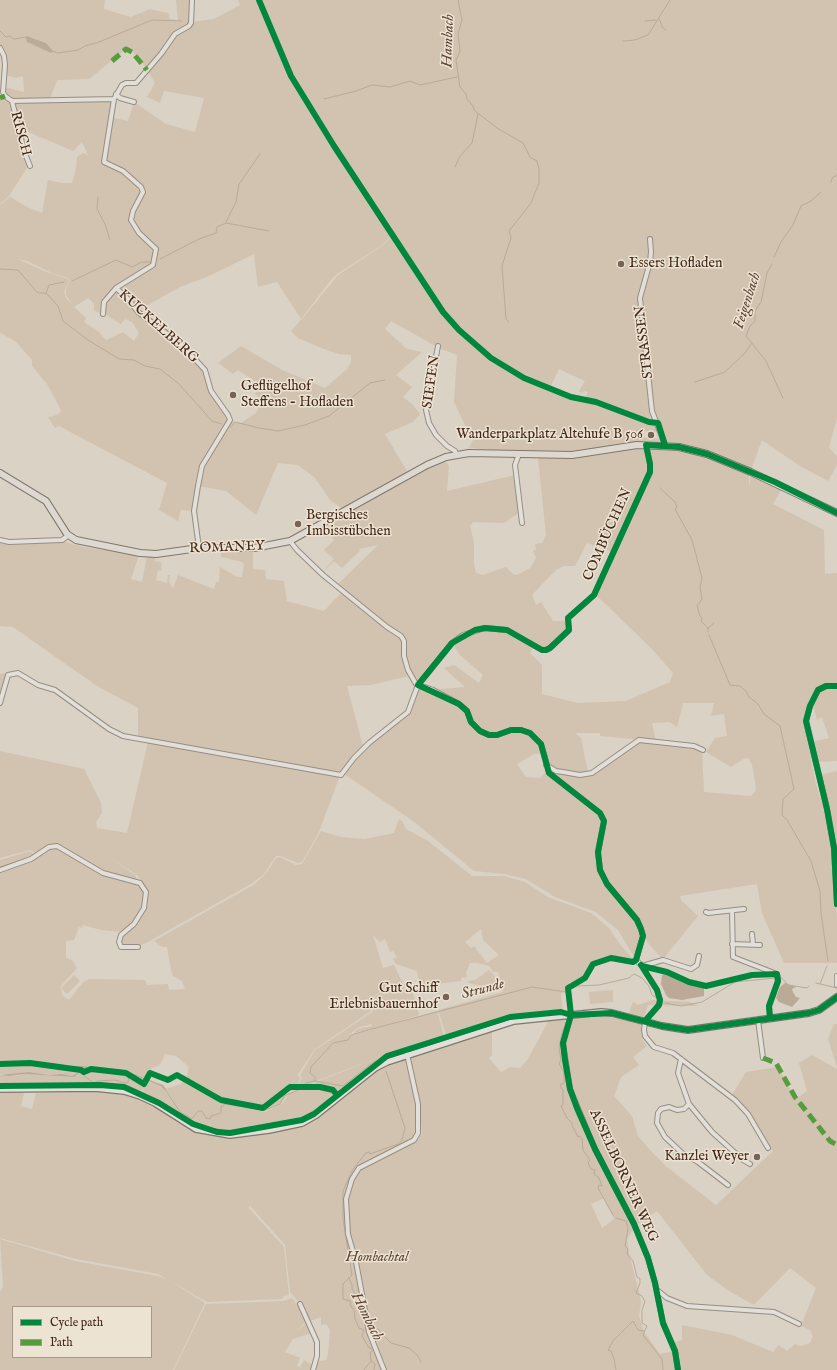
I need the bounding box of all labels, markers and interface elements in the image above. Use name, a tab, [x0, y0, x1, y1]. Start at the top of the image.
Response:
water label: Hambach	[439, 14, 459, 68]
street label: RISCH	[6, 110, 34, 158]
place label: Essers Hofladen	[629, 256, 722, 272]
marker: Essers Hofladen	[616, 259, 626, 269]
water label: Feigenbach	[730, 270, 766, 332]
street label: KUCKELBERG	[115, 287, 201, 367]
street label: STRASSEN	[632, 304, 658, 380]
street label: SIEFEN	[420, 354, 444, 410]
place label: Geflügelhof Steffens - Hofladen	[241, 379, 353, 412]
marker: Geflügelhof Steffens - Hofladen	[228, 390, 238, 400]
place label: Wanderparkplatz Altehufe B 506	[456, 427, 643, 443]
marker: Wanderparkplatz Altehufe B 506	[646, 430, 656, 440]
street label: COMBÜCHEN	[580, 486, 636, 584]
place label: Bergisches Imbisstübchen	[306, 508, 391, 540]
marker: Bergisches Imbisstübchen	[293, 519, 303, 529]
street label: ROMANEY	[189, 538, 265, 558]
water label: Strunde	[460, 976, 506, 1004]
place label: Gut Schiff Erlebnisbauernhof	[330, 981, 438, 1014]
marker: Gut Schiff Erlebnisbauernhof	[441, 992, 451, 1002]
street label: ASSELBORNER WEG	[585, 1107, 661, 1245]
place label: Kanzlei Weyer	[665, 1149, 749, 1165]
marker: Kanzlei Weyer	[752, 1152, 762, 1162]
park label: Hombachtal	[346, 1250, 408, 1266]
water label: Hombach	[346, 1290, 386, 1344]
legend	[12, 1306, 152, 1358]
text: Cycle path	[50, 1315, 103, 1330]
text: Path	[50, 1335, 73, 1350]

